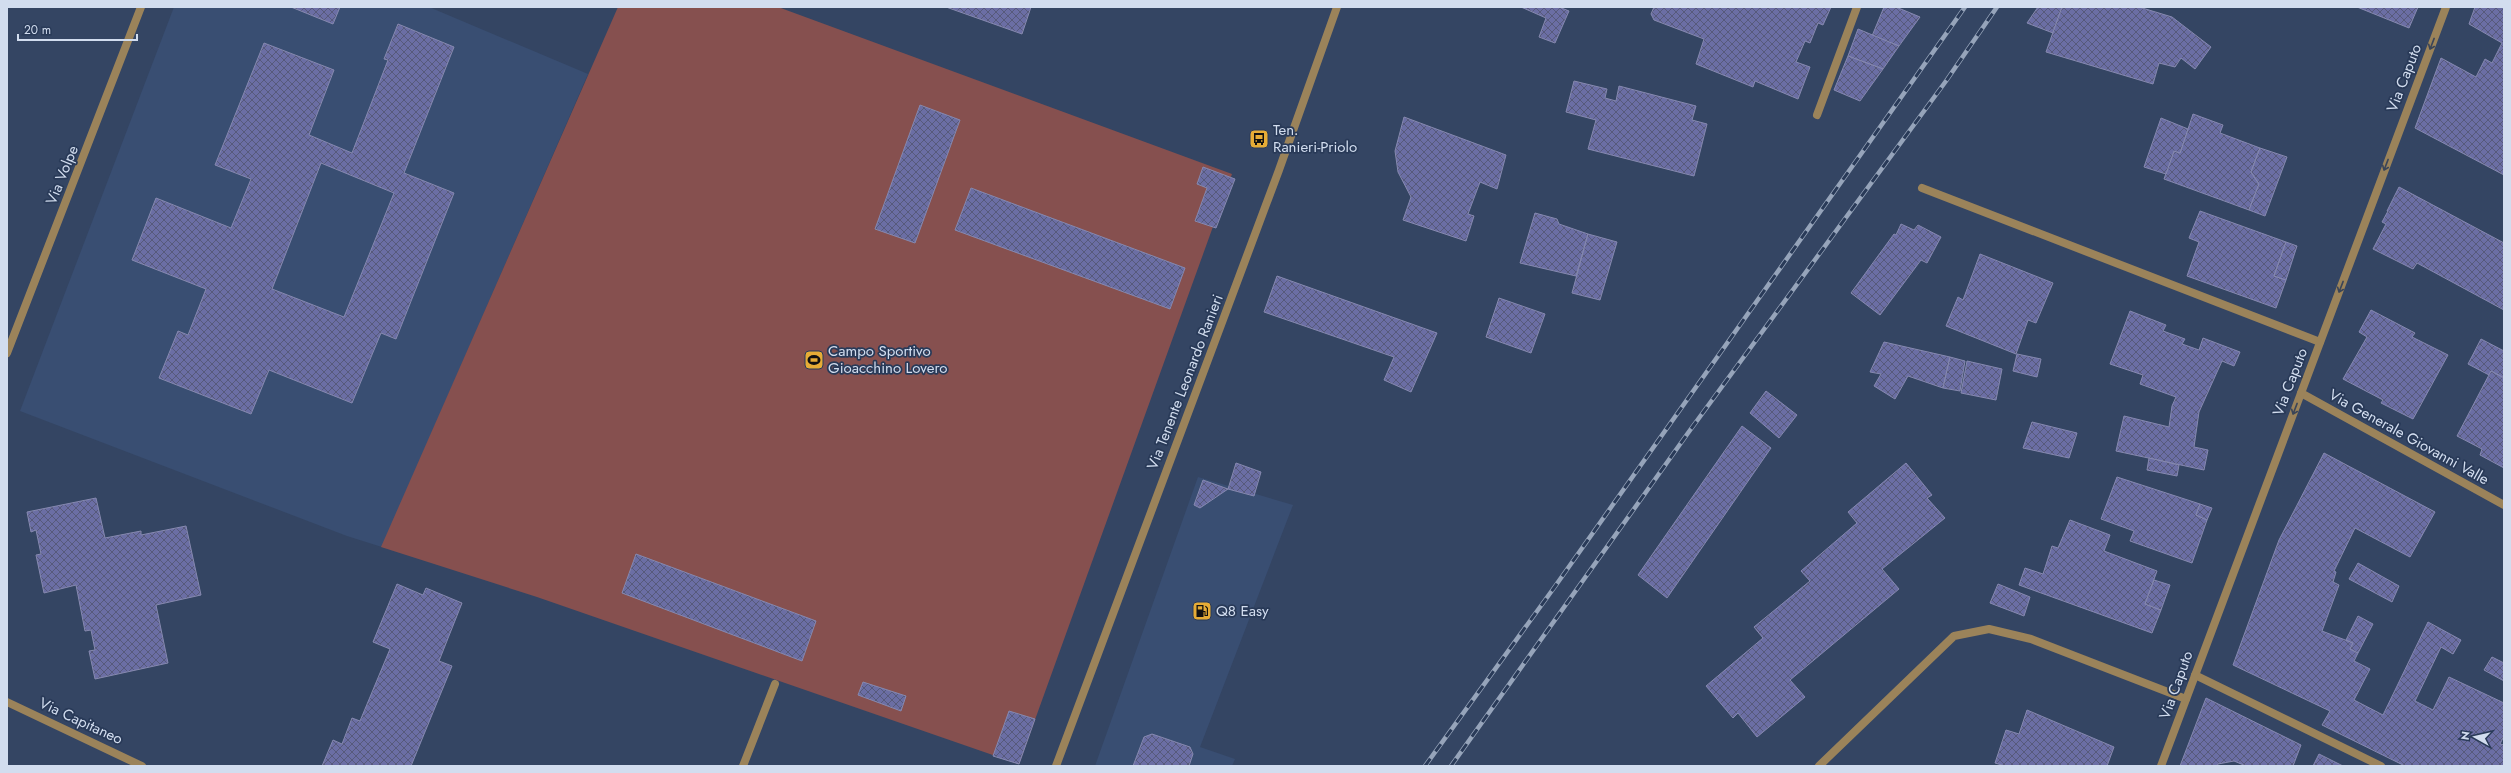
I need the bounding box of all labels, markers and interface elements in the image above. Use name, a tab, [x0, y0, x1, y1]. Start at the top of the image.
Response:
scale bar	[18, 16, 137, 42]
text: 20 m	[24, 21, 51, 39]
one-way arrow	[2428, 37, 2436, 49]
street label: Via Caputo	[2381, 41, 2427, 115]
place label: Ten. Ranieri-Priolo	[1273, 119, 1357, 158]
bus stop icon: Ten. Ranieri-Priolo	[1248, 128, 1270, 150]
street label: Via Volpe	[40, 142, 84, 208]
one-way arrow	[2382, 159, 2390, 171]
one-way arrow	[2336, 280, 2344, 292]
street label: Via Tenente Leonardo Ranieri	[1141, 291, 1229, 473]
place label: Campo Sportivo Gioacchino Lovero	[828, 340, 948, 379]
street label: Via Caputo	[2267, 345, 2313, 419]
sports icon: Campo Sportivo Gioacchino Lovero	[803, 349, 825, 371]
street label: Via Generale Giovanni Valle	[2325, 384, 2493, 490]
one-way arrow	[2290, 402, 2298, 414]
fuel station icon: Q8 Easy	[1191, 600, 1213, 622]
place label: Q8 Easy	[1216, 600, 1269, 622]
street label: Via Caputo	[2153, 648, 2199, 722]
street label: Via Capitaneo	[36, 692, 126, 750]
north arrow	[2455, 717, 2495, 757]
text: N	[2457, 730, 2474, 741]

